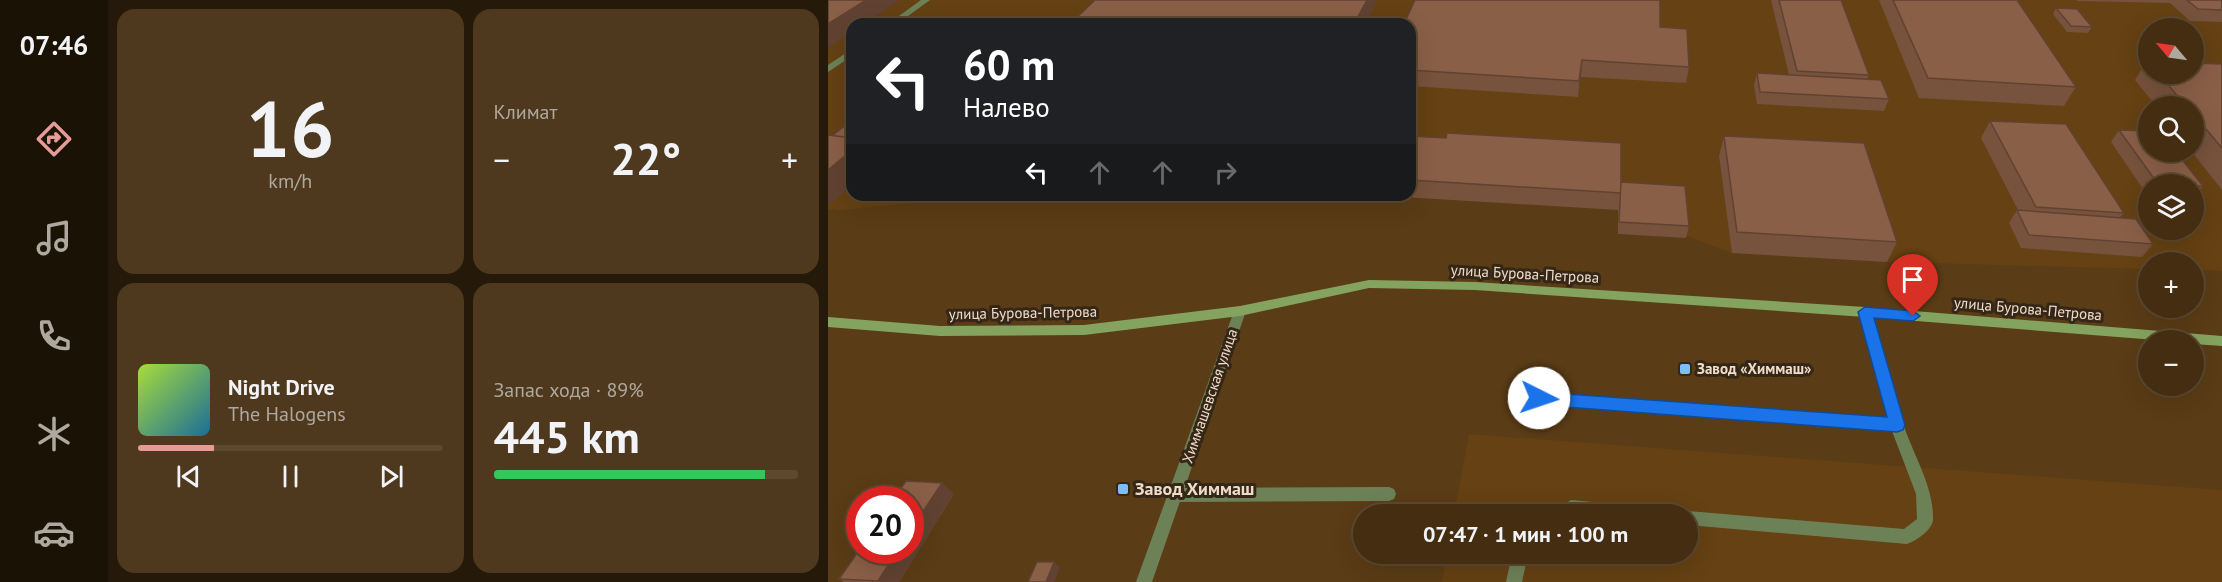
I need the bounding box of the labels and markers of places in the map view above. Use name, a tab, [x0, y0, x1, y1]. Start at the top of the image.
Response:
pin	[1887, 254, 1938, 316]
place label: Завод «Химмаш»	[1697, 359, 1811, 378]
marker: Завод «Химмаш»	[1678, 362, 1692, 376]
place label: Завод Химмаш	[1135, 477, 1254, 500]
marker: Завод Химмаш	[1116, 482, 1130, 496]

